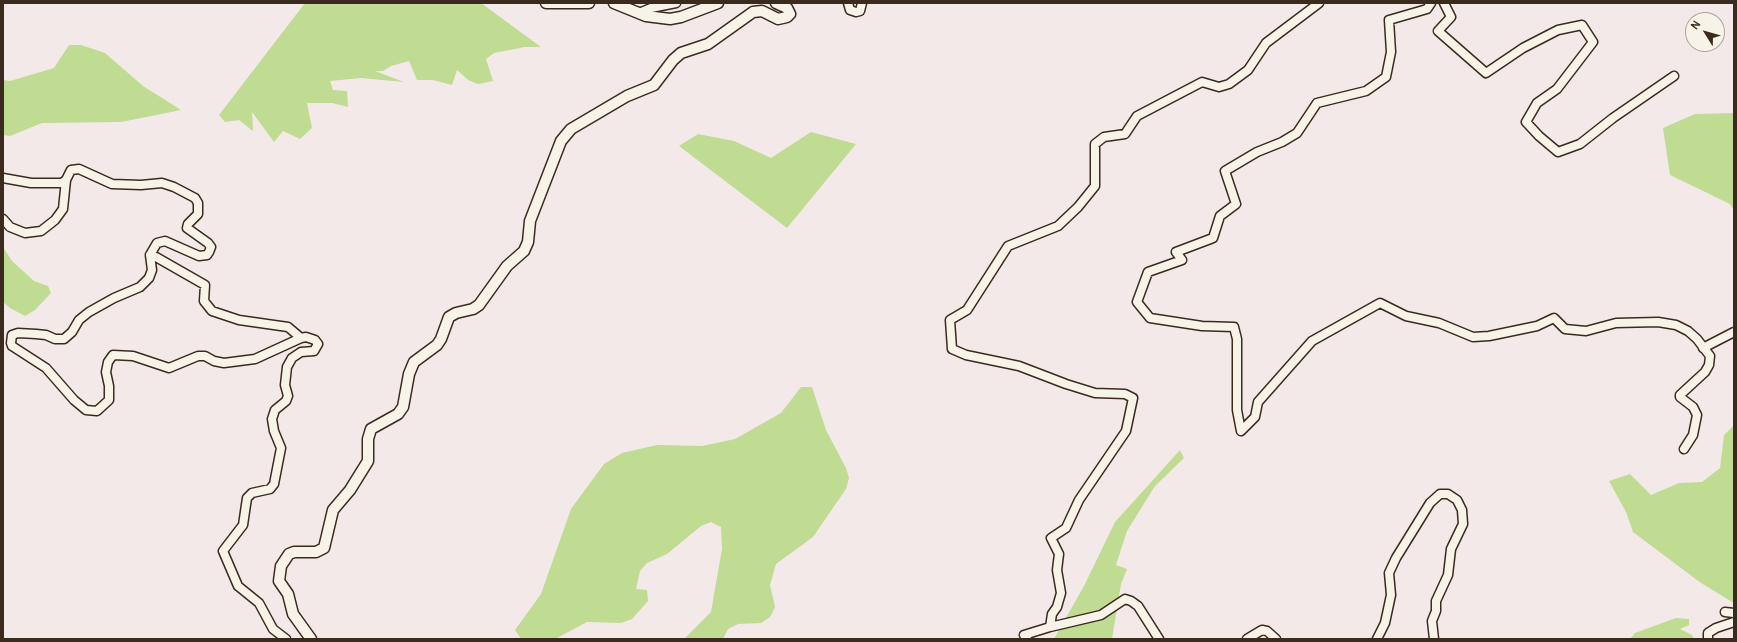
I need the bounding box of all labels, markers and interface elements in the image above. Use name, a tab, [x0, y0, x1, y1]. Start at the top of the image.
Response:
north arrow	[1685, 12, 1725, 52]
text: N	[1688, 18, 1703, 32]

